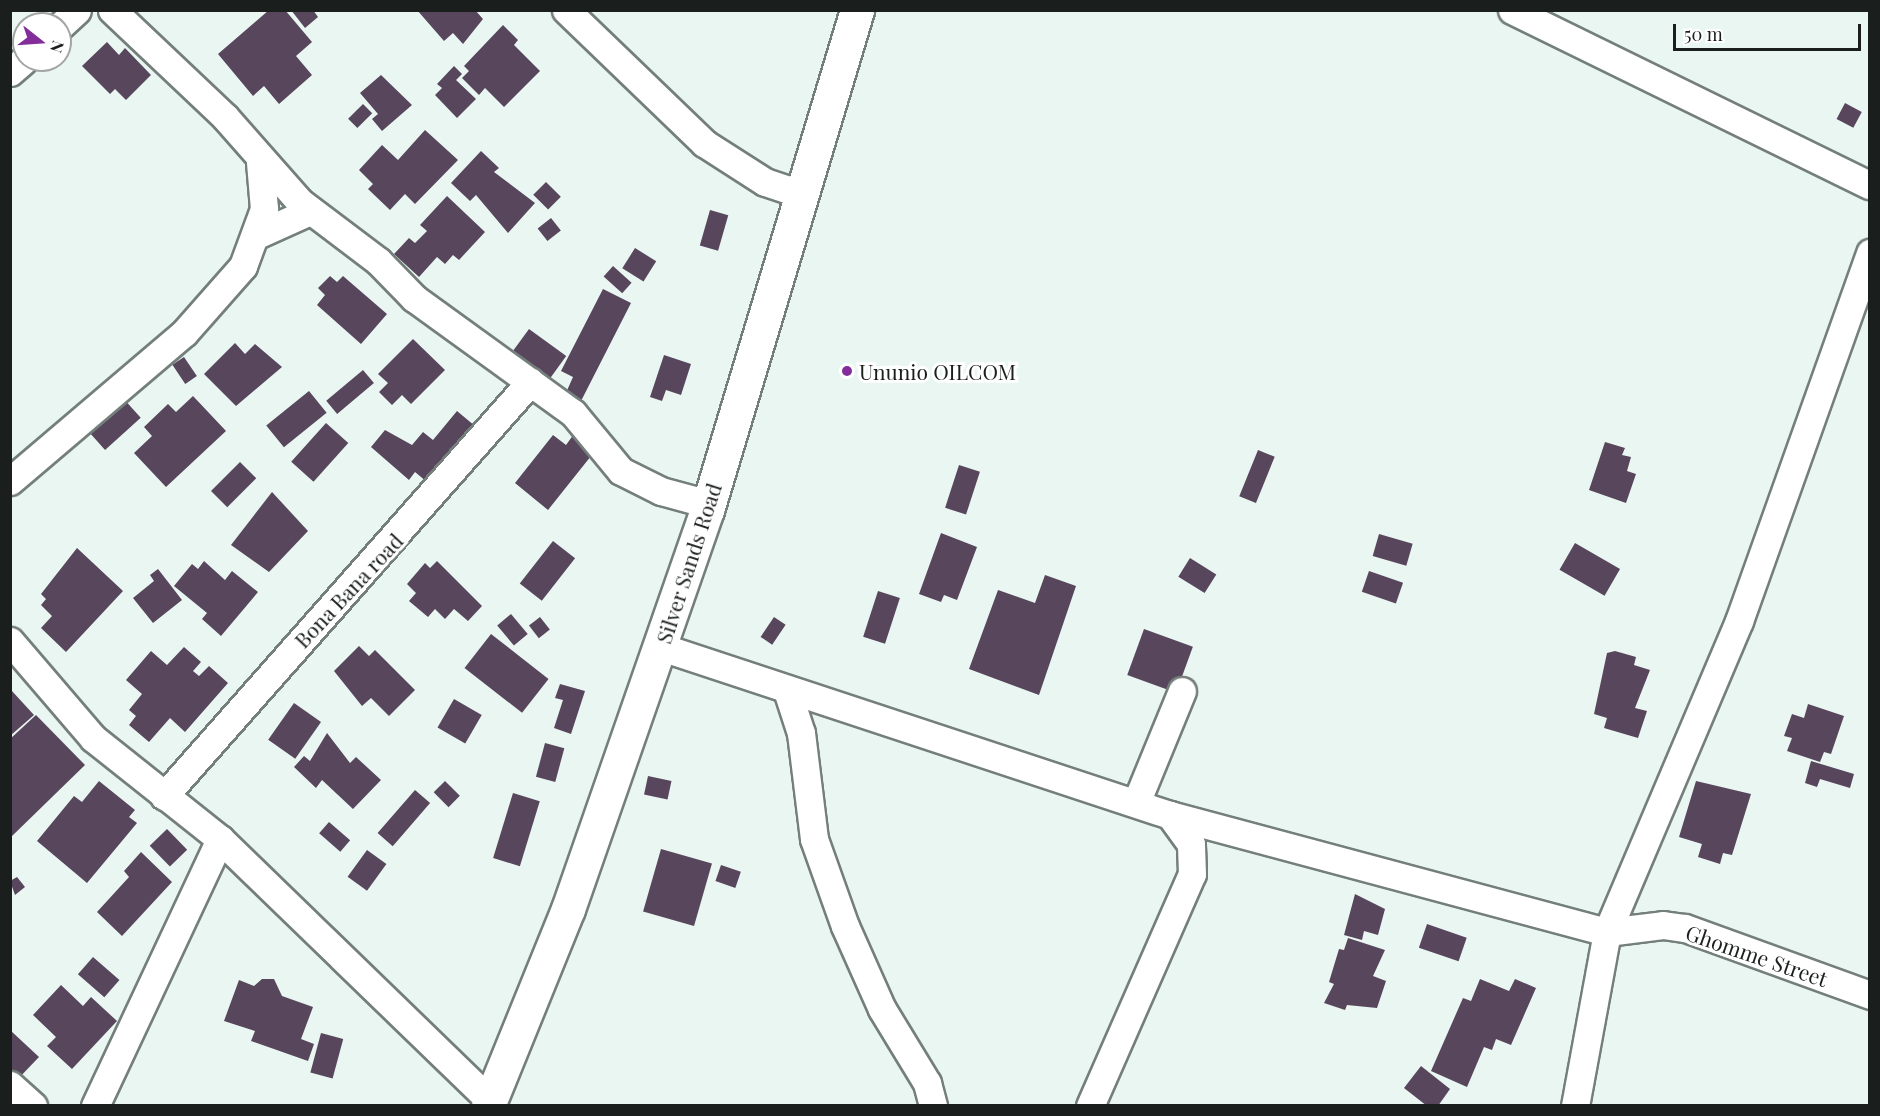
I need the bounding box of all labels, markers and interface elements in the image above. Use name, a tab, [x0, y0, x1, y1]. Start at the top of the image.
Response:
north arrow	[12, 12, 72, 72]
scale bar	[1676, 12, 1864, 50]
text: 50 m	[1684, 22, 1723, 46]
text: N	[46, 38, 70, 55]
place label: Ununio OILCOM	[859, 358, 1016, 384]
marker: Ununio OILCOM	[840, 364, 854, 378]
street label: Silver Sands Road	[650, 479, 726, 647]
street label: Bona Bana road	[288, 527, 408, 653]
street label: Ghomme Street	[1683, 919, 1831, 991]

